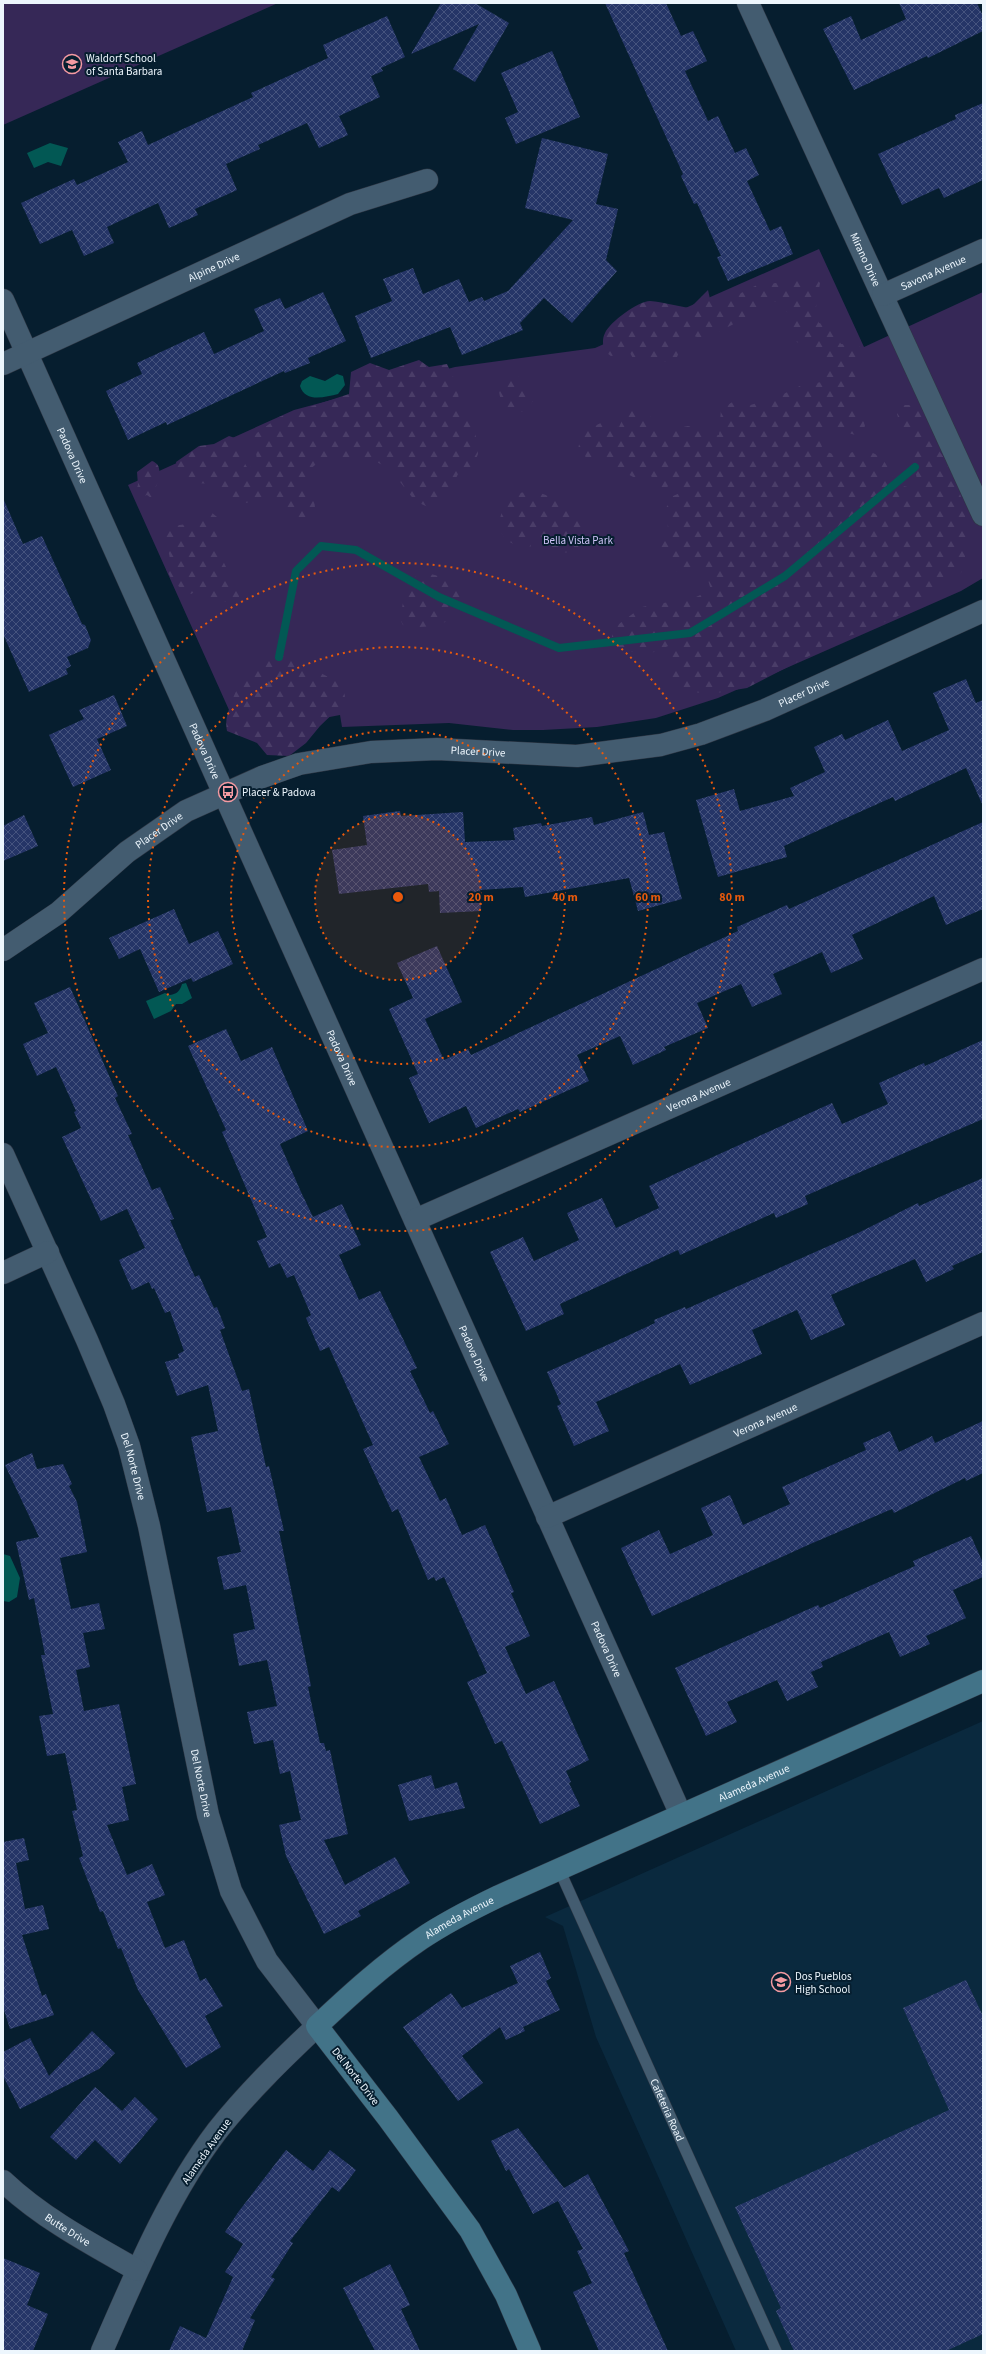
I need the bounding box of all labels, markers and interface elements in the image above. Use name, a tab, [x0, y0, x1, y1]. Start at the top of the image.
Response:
place label: Waldorf School of Santa Barbara	[86, 51, 162, 79]
school or university icon: Waldorf School of Santa Barbara	[61, 53, 83, 75]
street label: Mirano Drive	[846, 230, 884, 289]
street label: Alpine Drive	[186, 249, 243, 286]
street label: Savona Avenue	[898, 251, 969, 294]
street label: Padova Drive	[53, 425, 91, 486]
park label: Bella Vista Park	[543, 533, 613, 548]
street label: Placer Drive	[776, 675, 832, 711]
street label: Padova Drive	[185, 721, 224, 782]
street label: Placer Drive	[450, 743, 506, 760]
bus stop icon: Placer & Padova	[217, 781, 239, 803]
place label: Placer & Padova	[242, 785, 316, 800]
street label: Placer Drive	[132, 808, 186, 852]
text: 20 m	[468, 889, 494, 906]
text: 40 m	[552, 889, 578, 906]
text: 60 m	[635, 889, 661, 906]
text: 80 m	[719, 889, 745, 906]
centre of rings	[391, 890, 405, 904]
street label: Padova Drive	[323, 1027, 361, 1089]
street label: Verona Avenue	[664, 1074, 734, 1116]
street label: Padova Drive	[455, 1323, 493, 1384]
street label: Verona Avenue	[731, 1399, 800, 1441]
street label: Del Norte Drive	[117, 1431, 149, 1502]
street label: Padova Drive	[587, 1619, 626, 1680]
street label: Del Norte Drive	[187, 1748, 215, 1819]
street label: Alameda Avenue	[716, 1761, 793, 1806]
street label: Alameda Avenue	[422, 1892, 497, 1943]
place label: Dos Pueblos High School	[795, 1969, 852, 1997]
school or university icon: Dos Pueblos High School	[770, 1971, 792, 1993]
street label: Del Norte Drive	[328, 2044, 383, 2109]
street label: Cafeteria Road	[646, 2076, 688, 2144]
street label: Alameda Avenue	[178, 2115, 235, 2187]
street label: Butte Drive	[42, 2210, 93, 2250]

